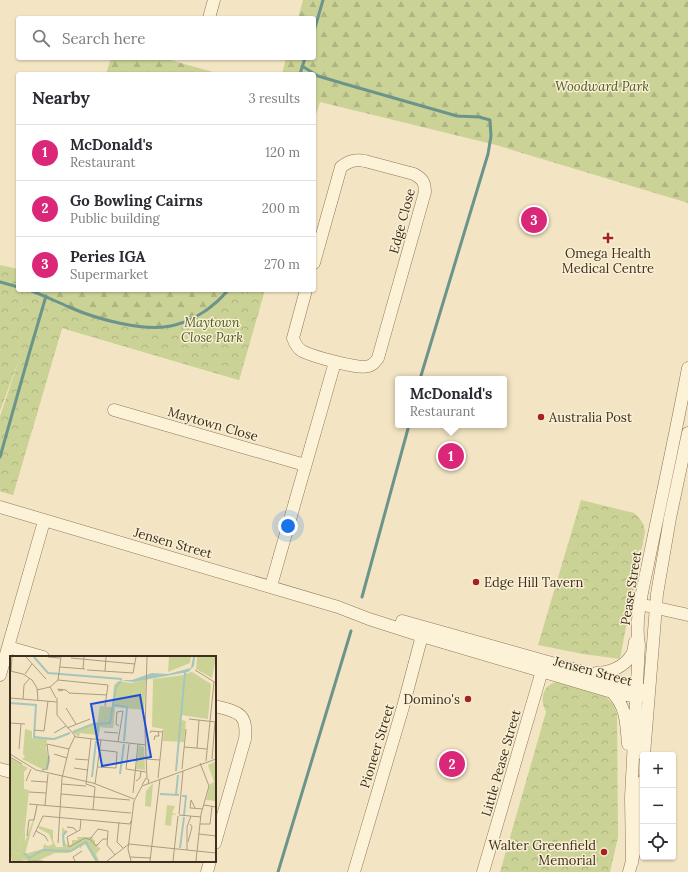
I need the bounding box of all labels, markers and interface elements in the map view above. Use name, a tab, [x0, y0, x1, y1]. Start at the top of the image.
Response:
search box	[16, 16, 316, 60]
icon: search	[30, 27, 52, 49]
text: Search here	[62, 29, 145, 48]
park label: Woodward Park	[555, 78, 649, 95]
text: Nearby	[32, 87, 90, 109]
text: 3 results	[248, 90, 300, 107]
text: McDonald's	[70, 135, 153, 154]
text: 1	[42, 144, 48, 161]
text: 120 m	[265, 144, 300, 161]
text: Restaurant	[70, 154, 136, 171]
street label: Edge Close	[385, 187, 419, 255]
text: Go Bowling Cairns	[70, 191, 203, 210]
text: 2	[42, 200, 48, 217]
text: 200 m	[262, 200, 300, 217]
pin: 3	[521, 205, 547, 235]
text: Public building	[70, 210, 160, 227]
marker: Omega Health Medical Centre	[602, 232, 614, 244]
place label: Omega Health Medical Centre	[562, 245, 654, 277]
text: Peries IGA	[70, 247, 146, 266]
text: 3	[41, 256, 49, 273]
text: 270 m	[264, 256, 300, 273]
text: Supermarket	[70, 266, 148, 283]
park label: Maytown Close Park	[181, 314, 243, 346]
popup	[395, 376, 507, 428]
text: McDonald's	[410, 384, 492, 403]
street label: Maytown Close	[166, 403, 260, 445]
text: Restaurant	[410, 403, 475, 420]
place label: Australia Post	[548, 409, 632, 426]
marker: Australia Post	[536, 412, 546, 422]
pin: 1	[438, 441, 464, 471]
your location	[278, 516, 298, 536]
street label: Jensen Street	[131, 523, 214, 562]
street label: Pease Street	[617, 550, 645, 626]
place label: Edge Hill Tavern	[484, 574, 583, 591]
marker: Edge Hill Tavern	[471, 577, 481, 587]
street label: Jensen Street	[551, 652, 634, 690]
inset map	[10, 656, 216, 862]
place label: Domino's	[403, 691, 460, 708]
marker: Domino's	[463, 694, 473, 704]
street label: Pioneer Street	[356, 702, 398, 790]
street label: Little Pease Street	[478, 708, 524, 818]
pin: 2	[439, 749, 465, 779]
map controls	[640, 752, 676, 860]
button: +	[640, 752, 676, 788]
button: −	[640, 788, 676, 824]
button: locate	[640, 824, 676, 860]
place label: Walter Greenfield Memorial	[488, 837, 596, 869]
marker: Walter Greenfield Memorial	[599, 847, 609, 857]

